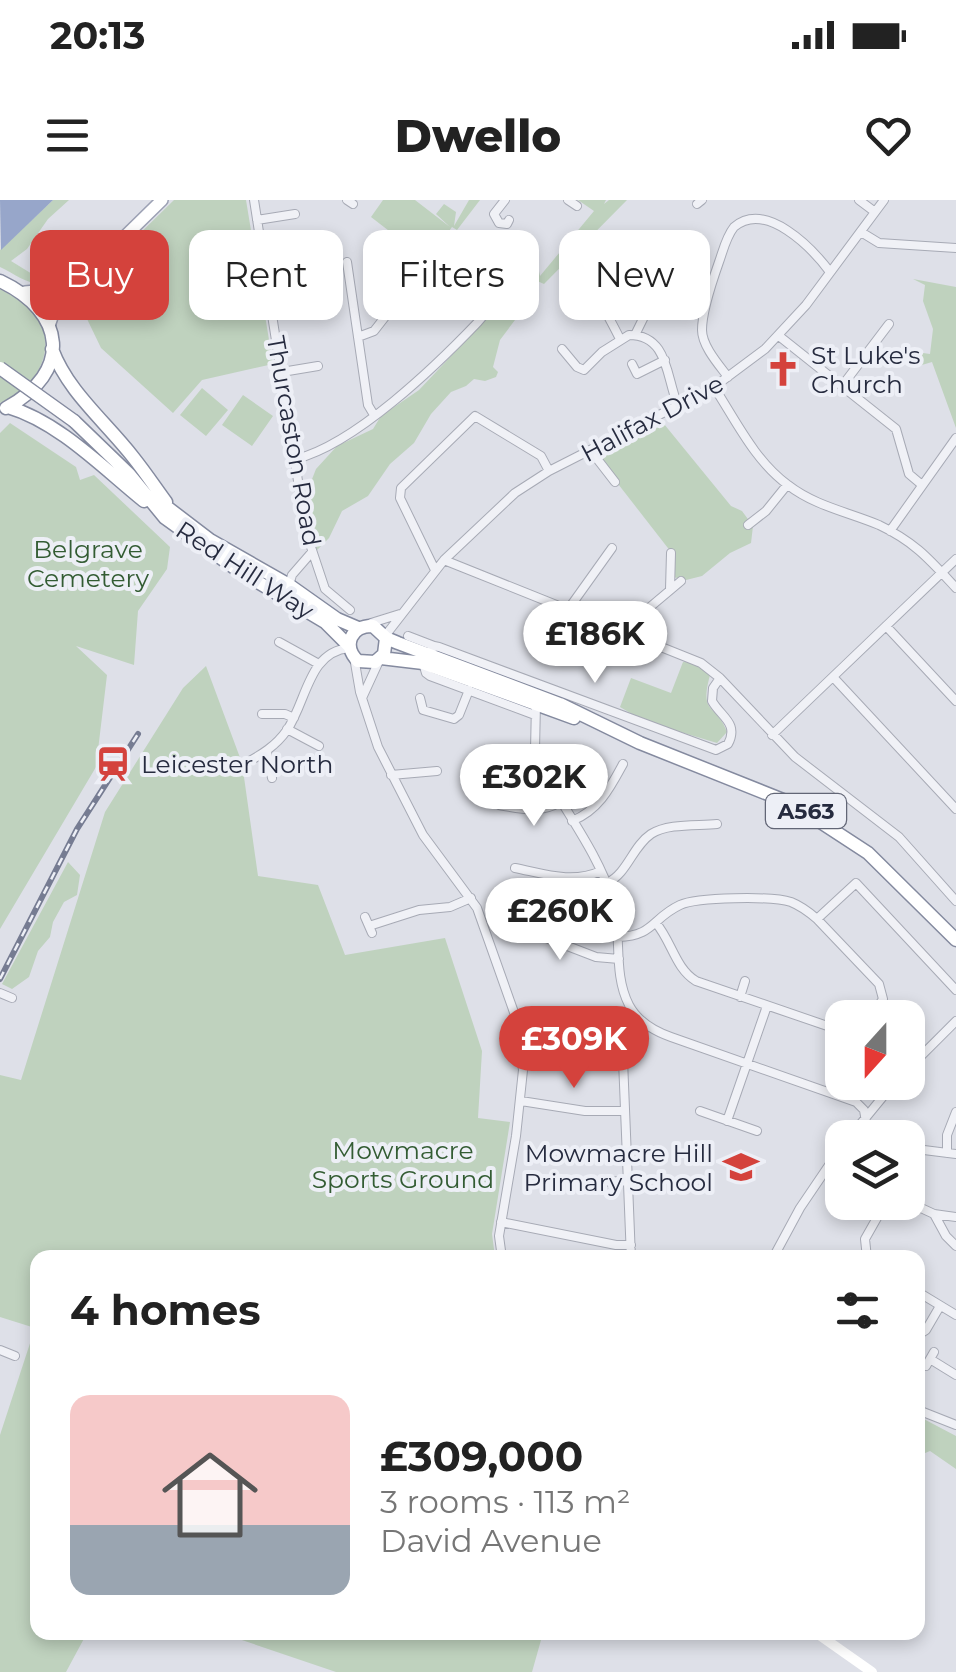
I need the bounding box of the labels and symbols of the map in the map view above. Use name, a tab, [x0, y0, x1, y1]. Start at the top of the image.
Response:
street label: Thurcaston Road	[261, 334, 327, 548]
place label: St Luke's Church	[811, 340, 921, 399]
church icon: St Luke's Church	[764, 350, 802, 388]
street label: Halifax Drive	[576, 368, 728, 468]
street label: Red Hill Way	[171, 514, 320, 626]
park label: Belgrave Cemetery	[27, 534, 149, 593]
pin: £186K	[525, 601, 665, 686]
pin: £302K	[464, 744, 604, 829]
station icon: Leicester North	[94, 745, 132, 783]
place label: Leicester North	[141, 749, 333, 779]
road number: A563	[766, 794, 846, 828]
pin: £260K	[490, 878, 630, 963]
north arrow	[825, 1000, 925, 1100]
pin: £309K	[504, 1006, 644, 1091]
park label: Mowmacre Sports Ground	[312, 1135, 494, 1194]
place label: Mowmacre Hill Primary School	[524, 1138, 713, 1197]
school or university icon: Mowmacre Hill Primary School	[722, 1148, 760, 1186]

